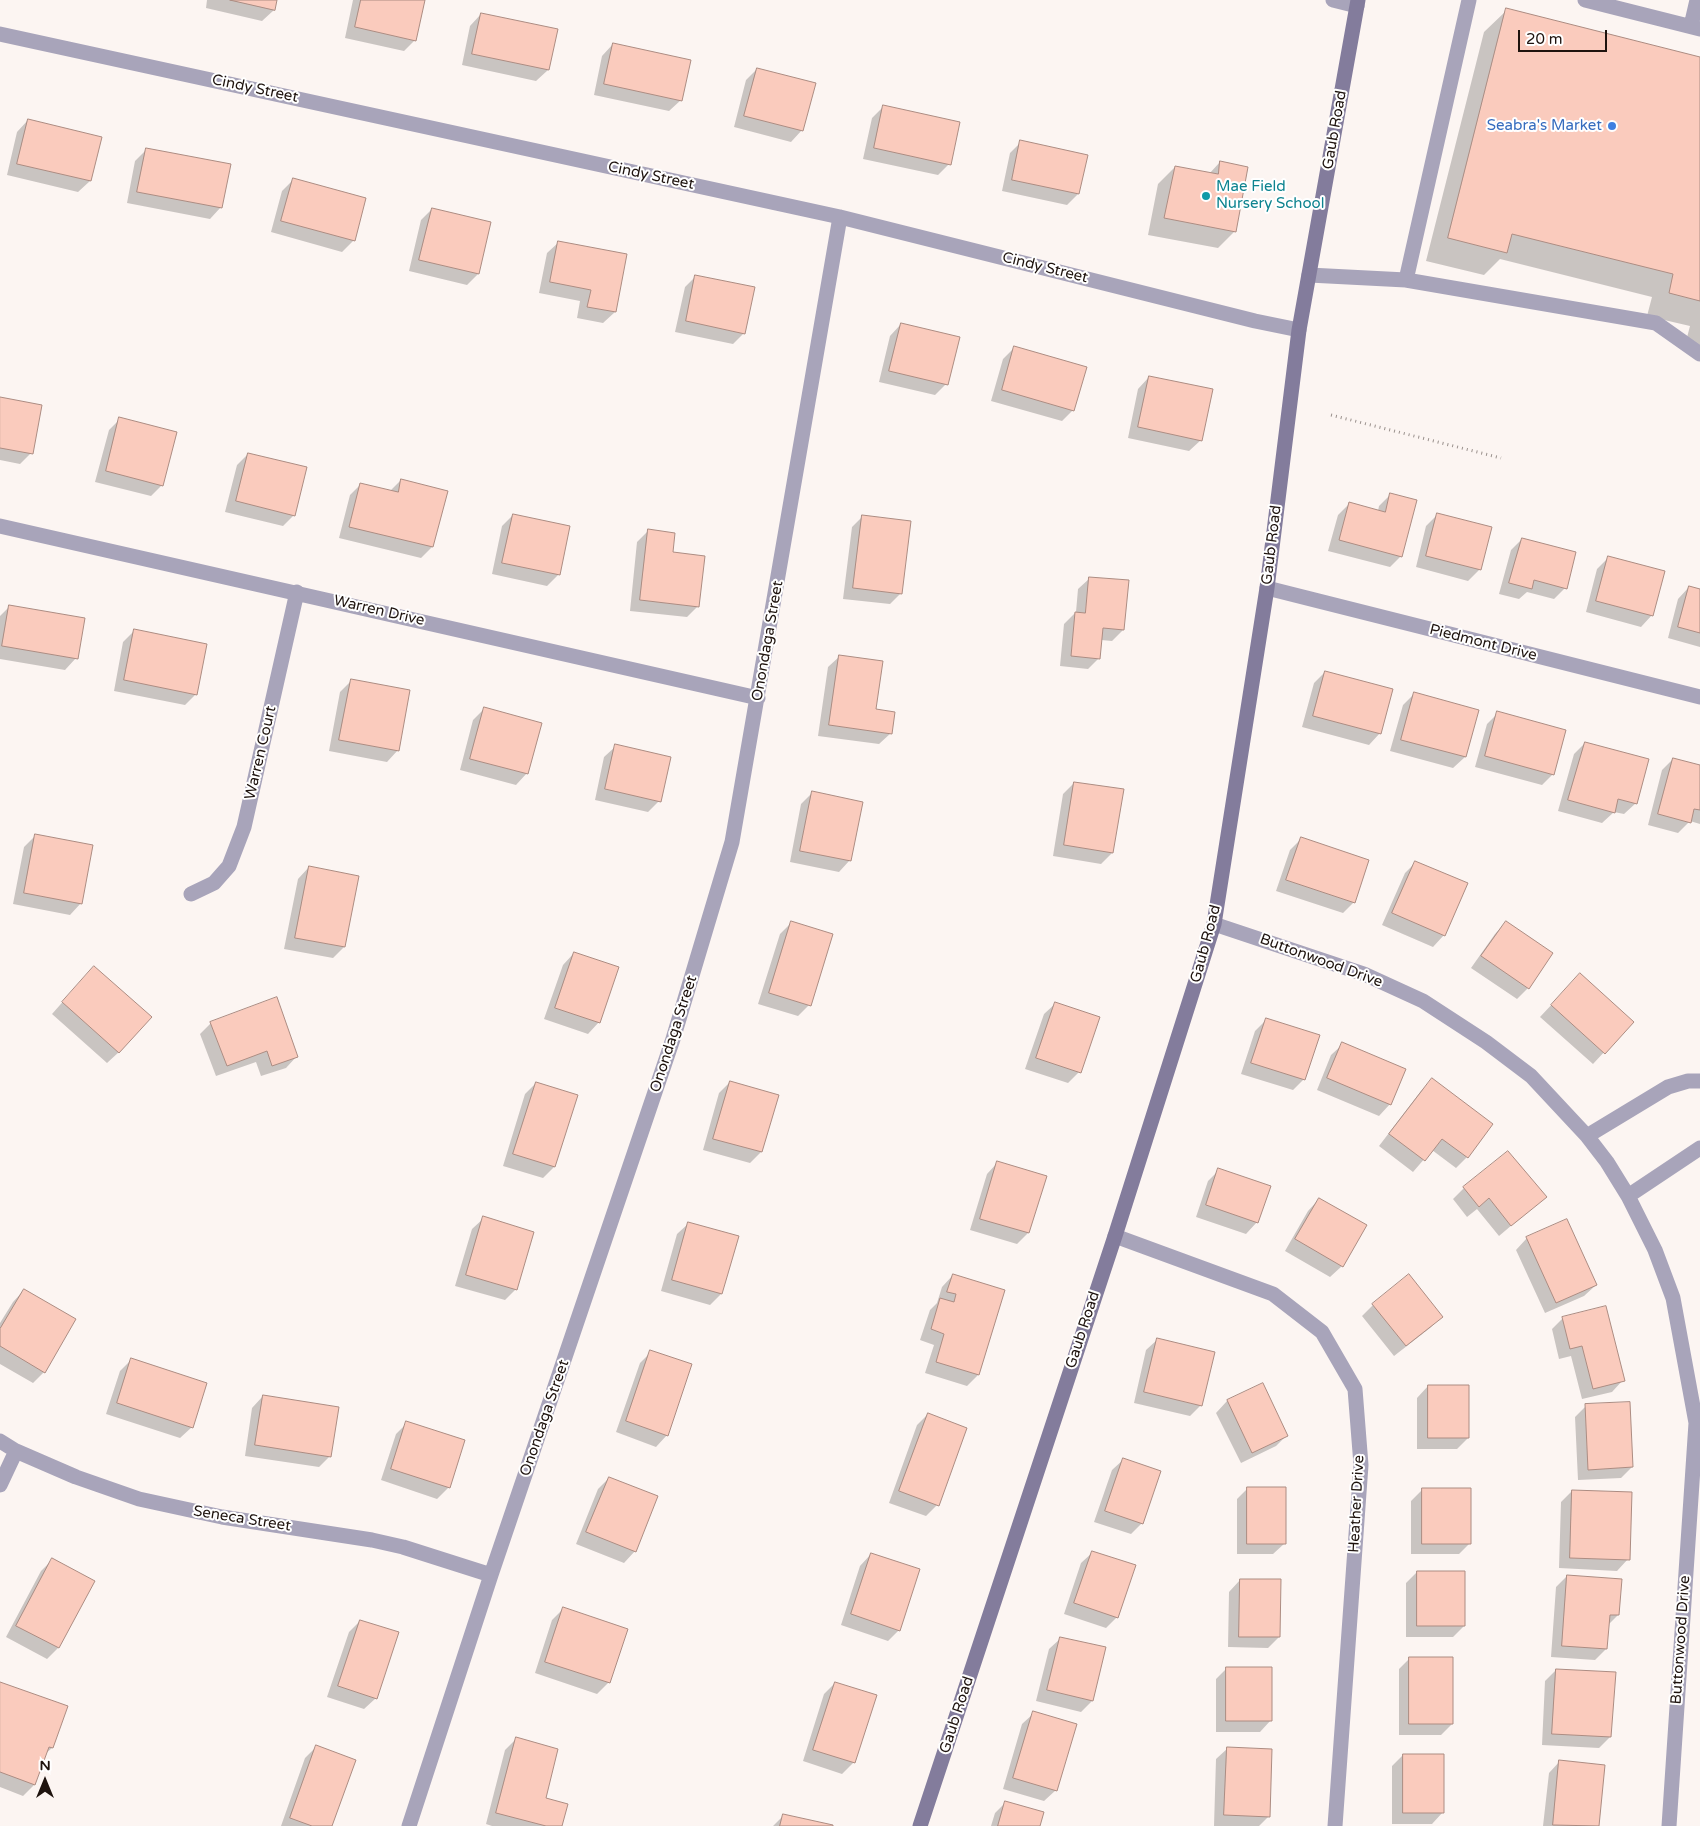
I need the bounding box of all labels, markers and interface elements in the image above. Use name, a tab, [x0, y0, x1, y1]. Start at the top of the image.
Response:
scale bar	[1520, 20, 1609, 52]
text: 20 m	[1526, 30, 1563, 48]
street label: Cindy Street	[210, 71, 300, 107]
street label: Gaub Road	[1319, 89, 1351, 171]
place label: Seabra's Market	[1487, 117, 1602, 135]
marker: Seabra's Market	[1606, 120, 1618, 132]
street label: Cindy Street	[606, 158, 696, 194]
place label: Mae Field Nursery School	[1216, 178, 1324, 213]
marker: Mae Field Nursery School	[1200, 190, 1212, 202]
street label: Cindy Street	[1000, 249, 1090, 287]
street label: Gaub Road	[1258, 504, 1286, 586]
street label: Onondaga Street	[749, 579, 787, 703]
street label: Warren Drive	[332, 592, 426, 630]
street label: Piedmont Drive	[1427, 621, 1539, 665]
street label: Warren Court	[241, 704, 281, 802]
street label: Gaub Road	[1187, 903, 1225, 985]
street label: Buttonwood Drive	[1257, 930, 1385, 992]
street label: Onondaga Street	[647, 973, 701, 1095]
street label: Gaub Road	[1062, 1289, 1104, 1371]
street label: Onondaga Street	[517, 1357, 573, 1479]
street label: Heather Drive	[1345, 1455, 1369, 1553]
street label: Seneca Street	[192, 1502, 292, 1536]
street label: Buttonwood Drive	[1668, 1575, 1694, 1705]
street label: Gaub Road	[936, 1674, 978, 1756]
north arrow	[20, 1756, 70, 1806]
text: N	[39, 1757, 51, 1774]

